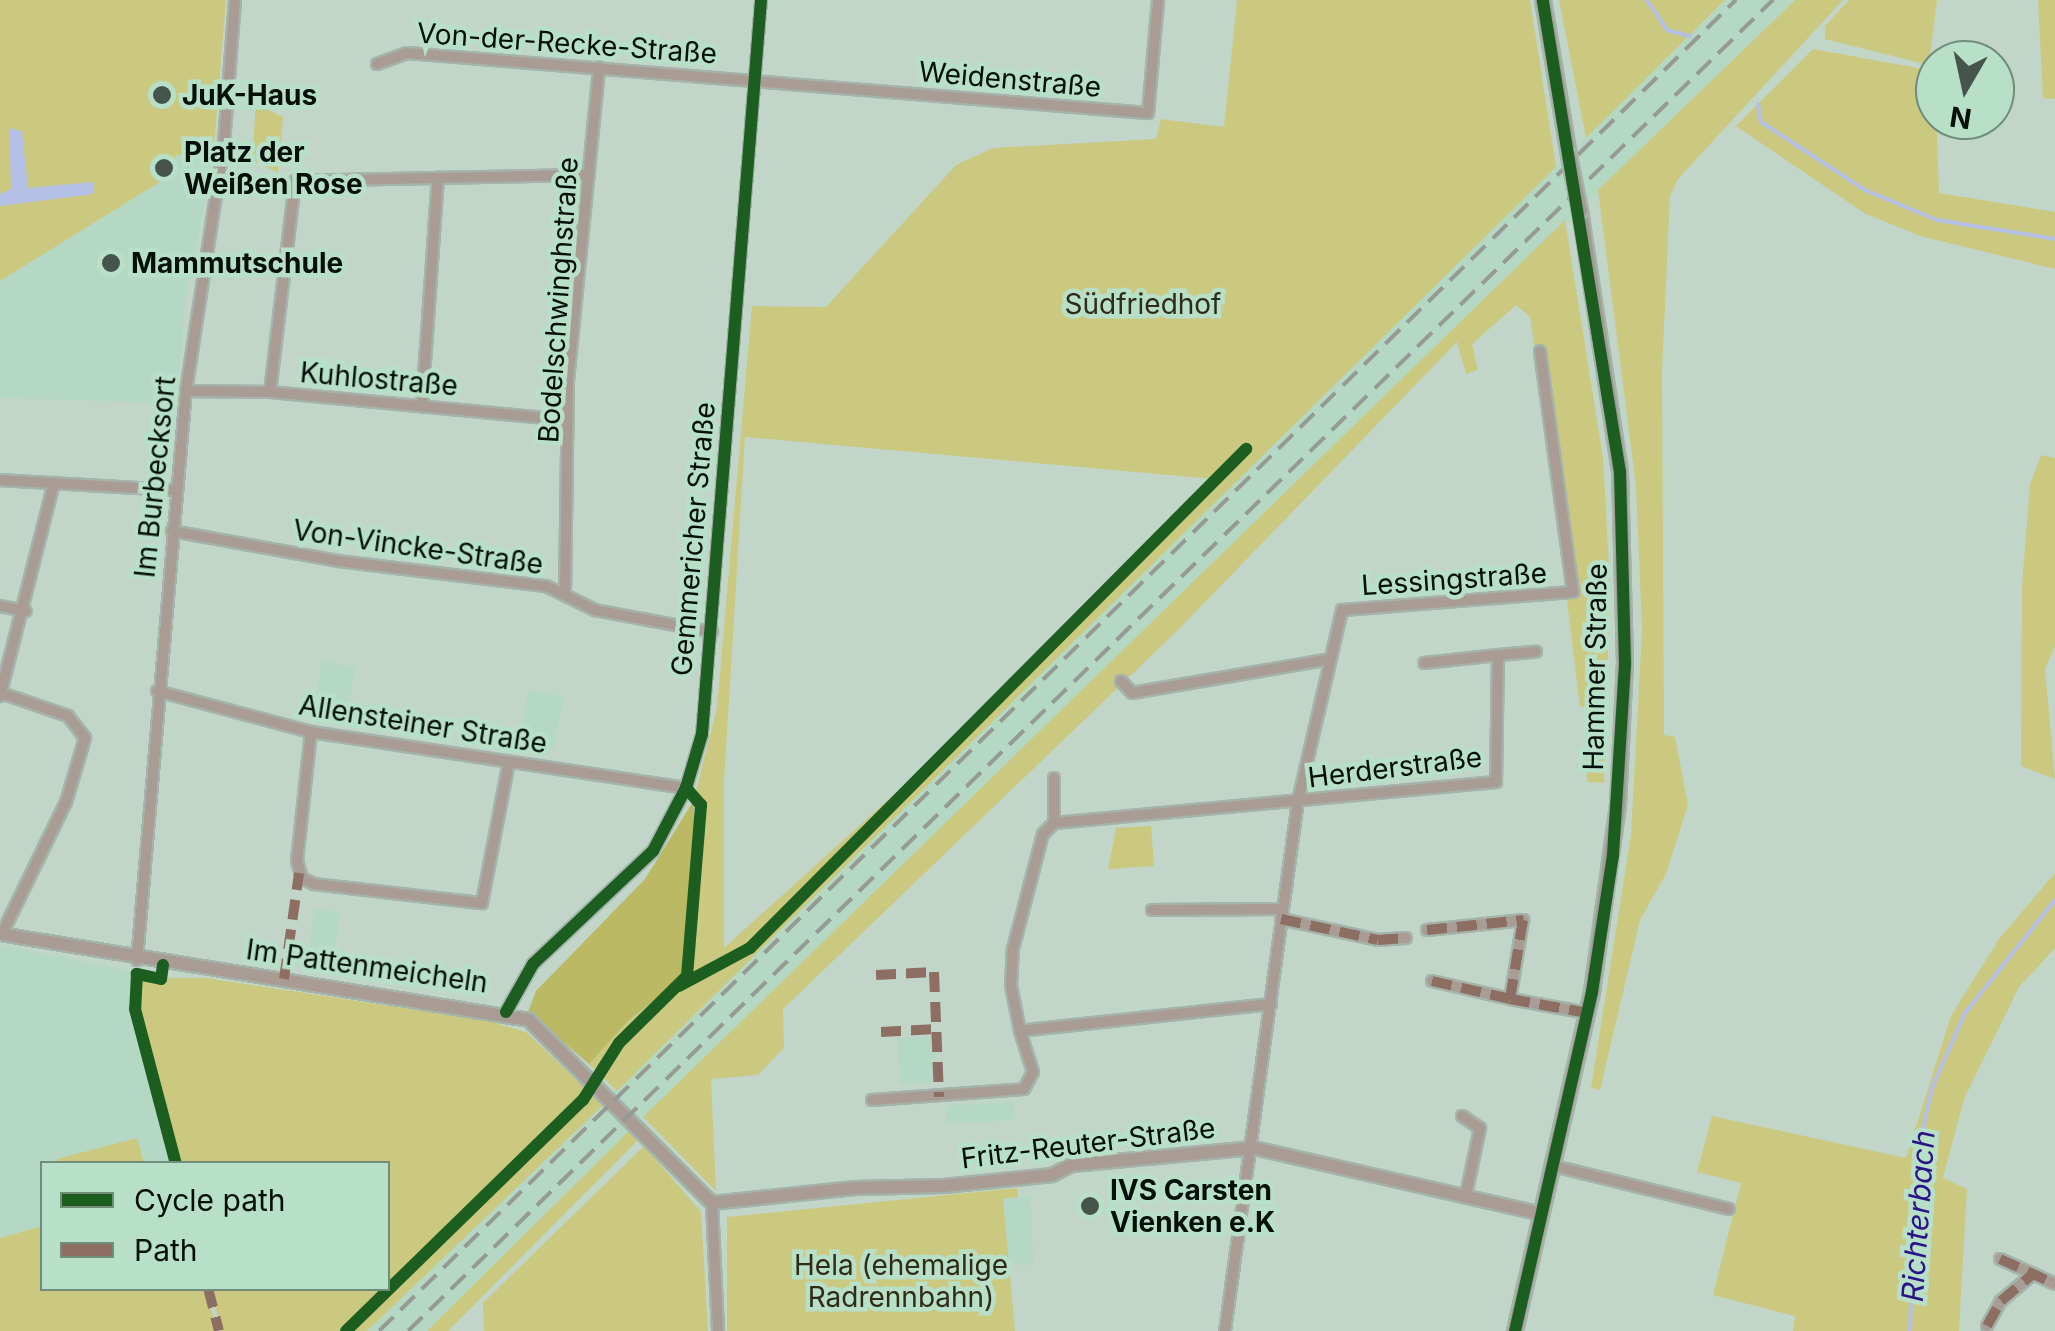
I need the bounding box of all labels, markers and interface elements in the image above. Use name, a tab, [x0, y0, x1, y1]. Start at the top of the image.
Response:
street label: Von-der-Recke-Straße	[416, 16, 718, 70]
north arrow	[1915, 40, 2015, 140]
street label: Weidenstraße	[917, 54, 1103, 104]
place label: JuK-Haus	[182, 78, 317, 112]
marker: JuK-Haus	[151, 84, 173, 106]
text: N	[1947, 99, 1974, 136]
place label: Platz der Weißen Rose	[184, 135, 363, 201]
street label: Bodelschwinghstraße	[531, 156, 585, 444]
marker: Platz der Weißen Rose	[153, 157, 175, 179]
place label: Mammutschule	[131, 246, 343, 280]
marker: Mammutschule	[100, 252, 122, 274]
park label: Südfriedhof	[1065, 287, 1221, 321]
street label: Kuhlostraße	[299, 355, 459, 403]
street label: Im Burbecksort	[128, 375, 182, 579]
street label: Gemmericher Straße	[664, 401, 722, 677]
street label: Von-Vincke-Straße	[291, 513, 545, 581]
street label: Lessingstraße	[1360, 556, 1548, 602]
street label: Hammer Straße	[1576, 563, 1614, 771]
street label: Allensteiner Straße	[297, 688, 549, 760]
street label: Herderstraße	[1306, 740, 1484, 794]
street label: Im Pattenmeicheln	[244, 932, 490, 1000]
street label: Fritz-Reuter-Straße	[959, 1111, 1217, 1175]
water label: Richterbach	[1894, 1129, 1942, 1303]
legend	[40, 1161, 390, 1291]
place label: IVS Carsten Vienken e.K	[1110, 1173, 1275, 1239]
text: Cycle path	[134, 1182, 286, 1218]
marker: IVS Carsten Vienken e.K	[1079, 1195, 1101, 1217]
text: Path	[134, 1232, 198, 1268]
park label: Hela (ehemalige Radrennbahn)	[794, 1248, 1008, 1314]

